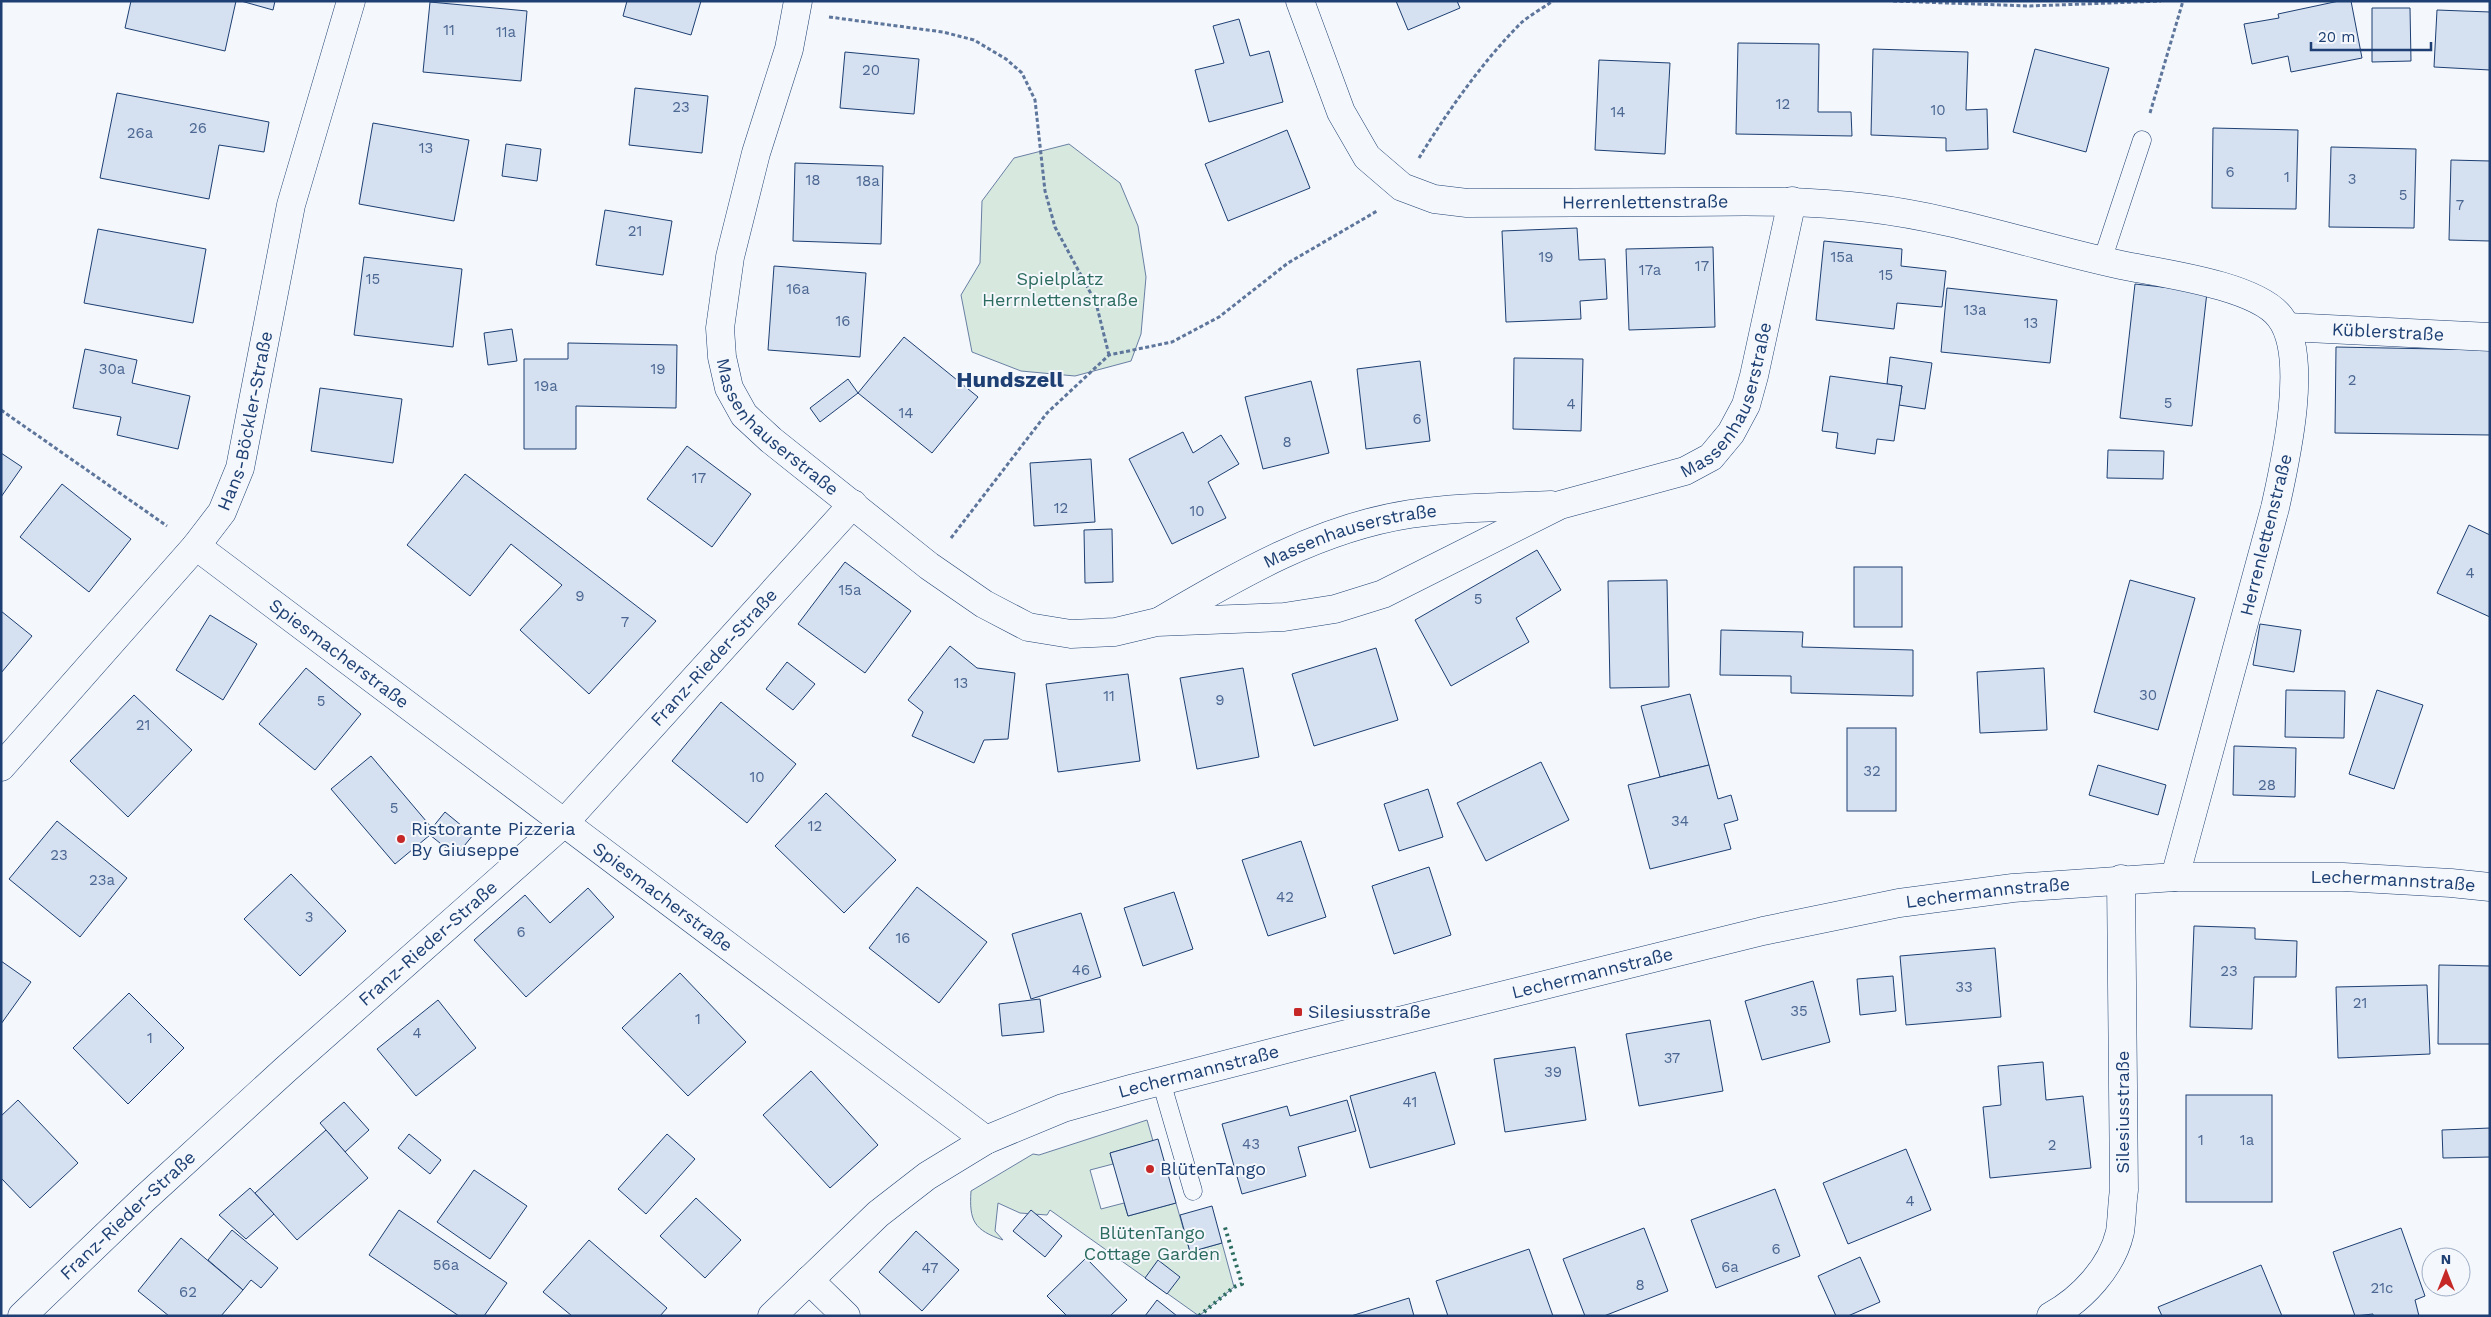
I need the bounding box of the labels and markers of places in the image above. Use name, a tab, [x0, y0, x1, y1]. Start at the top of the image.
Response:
place label: Ristorante Pizzeria By Giuseppe	[411, 818, 575, 860]
marker: Ristorante Pizzeria By Giuseppe	[395, 833, 407, 845]
place label: Silesiusstraße	[1308, 1001, 1431, 1022]
marker: Silesiusstraße	[1292, 1006, 1304, 1018]
place label: BlütenTango	[1160, 1158, 1266, 1179]
marker: BlütenTango	[1144, 1163, 1156, 1175]

